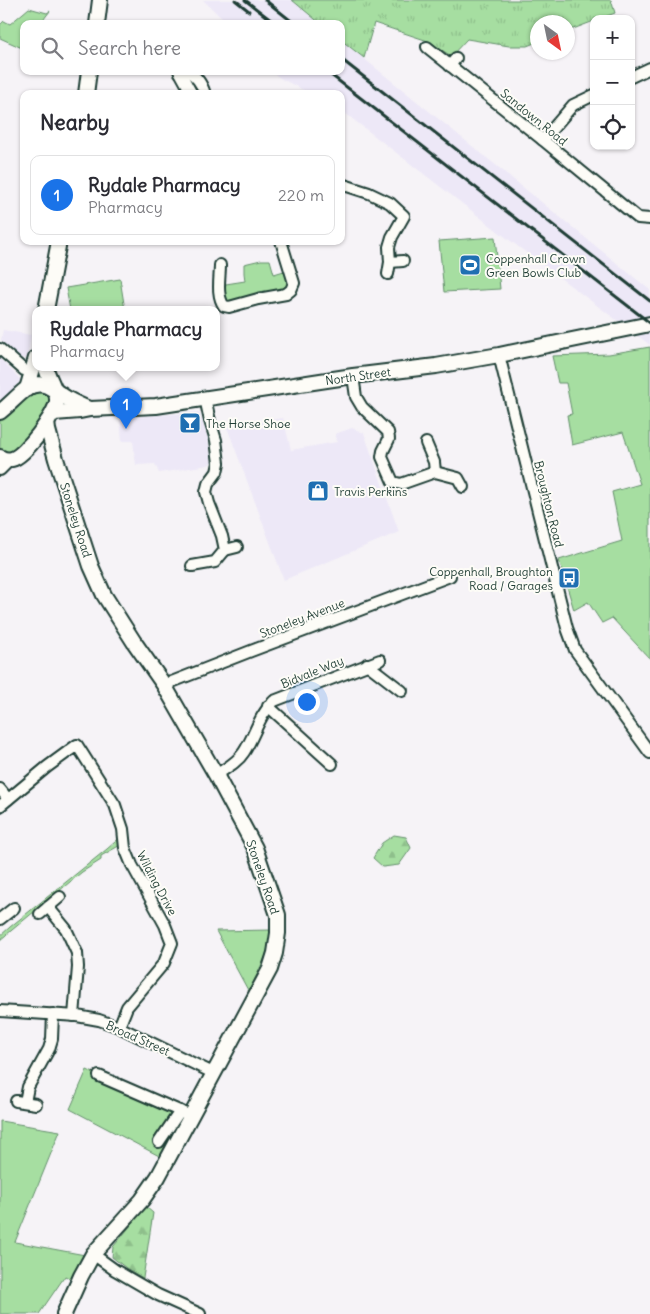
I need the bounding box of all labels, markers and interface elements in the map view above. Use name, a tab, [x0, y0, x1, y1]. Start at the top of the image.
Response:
north arrow	[530, 15, 575, 60]
map controls	[590, 15, 635, 150]
button: +	[590, 15, 635, 60]
search box	[20, 20, 345, 75]
icon: search	[38, 34, 66, 62]
text: Search here	[78, 36, 181, 60]
button: −	[590, 60, 635, 105]
street label: Sandown Road	[498, 85, 570, 149]
button: locate	[590, 105, 635, 150]
text: Nearby	[40, 109, 110, 136]
text: Rydale Pharmacy	[88, 173, 241, 197]
text: 1	[54, 185, 60, 205]
text: 220 m	[278, 185, 324, 205]
text: Pharmacy	[88, 197, 163, 217]
place label: Coppenhall Crown Green Bowls Club	[486, 251, 585, 280]
sports icon: Coppenhall Crown Green Bowls Club	[458, 253, 482, 277]
popup	[32, 306, 220, 371]
text: Rydale Pharmacy	[50, 317, 202, 341]
text: Pharmacy	[50, 341, 125, 361]
street label: North Street	[324, 364, 392, 388]
pin: 1	[110, 388, 142, 429]
bar icon: The Horse Shoe	[178, 411, 202, 435]
place label: The Horse Shoe	[206, 416, 290, 431]
street label: Broughton Road	[531, 459, 567, 549]
shop icon: Travis Perkins	[306, 479, 330, 503]
street label: Stoneley Road	[57, 481, 95, 559]
place label: Travis Perkins	[334, 484, 407, 499]
place label: Coppenhall, Broughton Road / Garages	[429, 564, 553, 593]
bus stop icon: Coppenhall, Broughton Road / Garages	[557, 566, 581, 590]
street label: Stoneley Avenue	[257, 595, 347, 641]
street label: Bidvale Way	[278, 653, 346, 691]
your location	[294, 689, 320, 715]
street label: Stoneley Road	[243, 838, 283, 916]
street label: Wilding Drive	[134, 848, 180, 918]
street label: Broad Street	[104, 1017, 172, 1059]

